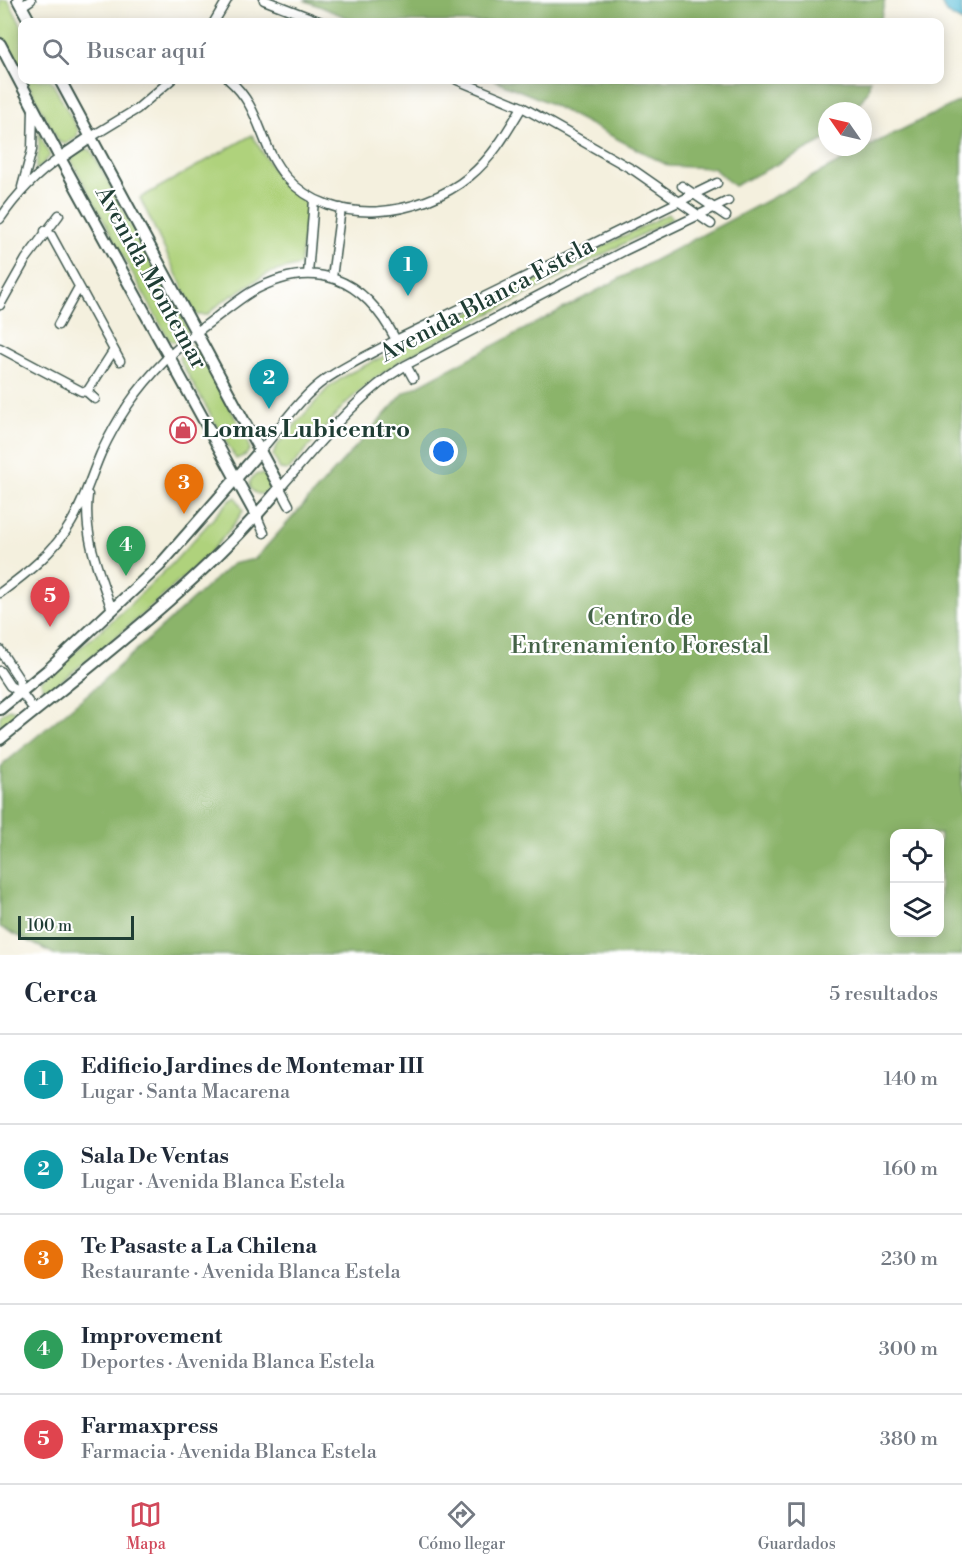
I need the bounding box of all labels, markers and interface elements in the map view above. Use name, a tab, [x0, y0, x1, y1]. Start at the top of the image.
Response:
search box	[18, 18, 944, 84]
icon: search	[39, 35, 72, 68]
text: Buscar aquí	[87, 38, 205, 65]
north arrow	[818, 102, 872, 156]
street label: Avenida Montemar	[88, 180, 214, 375]
street label: Avenida Blanca Estela	[374, 230, 600, 370]
pin: 1	[388, 246, 428, 296]
pin: 2	[250, 360, 288, 409]
shop icon: Lomas Lubicentro	[168, 415, 198, 445]
place label: Lomas Lubicentro	[202, 415, 410, 445]
your location	[429, 437, 458, 466]
pin: 3	[164, 464, 204, 514]
pin: 4	[106, 526, 146, 576]
pin: 5	[31, 578, 70, 627]
park label: Centro de Entrenamiento Forestal	[511, 603, 769, 661]
map controls	[890, 829, 944, 937]
button: locate	[890, 829, 944, 883]
button: layers	[890, 883, 944, 937]
scale bar	[18, 913, 134, 941]
text: 100 m	[27, 916, 72, 936]
text: Cerca	[24, 978, 97, 1010]
text: 5 resultados	[829, 982, 938, 1007]
text: Edificio Jardines de Montemar III	[81, 1053, 424, 1080]
text: 1	[39, 1067, 48, 1092]
text: 140 m	[883, 1067, 938, 1092]
text: Lugar · Santa Macarena	[81, 1080, 290, 1105]
text: Sala De Ventas	[81, 1143, 229, 1170]
text: 2	[37, 1157, 50, 1182]
text: 160 m	[883, 1157, 938, 1182]
text: Lugar · Avenida Blanca Estela	[81, 1170, 345, 1195]
text: Te Pasaste a La Chilena	[81, 1233, 317, 1260]
text: 3	[37, 1247, 50, 1272]
text: 230 m	[881, 1247, 938, 1272]
text: Restaurante · Avenida Blanca Estela	[81, 1260, 401, 1285]
text: Improvement	[81, 1323, 222, 1350]
text: 4	[37, 1337, 50, 1362]
text: 300 m	[879, 1337, 938, 1362]
text: Deportes · Avenida Blanca Estela	[81, 1350, 375, 1375]
text: Farmaxpress	[81, 1413, 218, 1440]
text: 5	[37, 1427, 50, 1452]
text: 380 m	[880, 1427, 938, 1452]
text: Farmacia · Avenida Blanca Estela	[81, 1440, 377, 1465]
tab: Mapa	[126, 1498, 166, 1554]
tab: Cómo llegar	[418, 1498, 505, 1554]
tab: Guardados	[758, 1498, 836, 1554]

